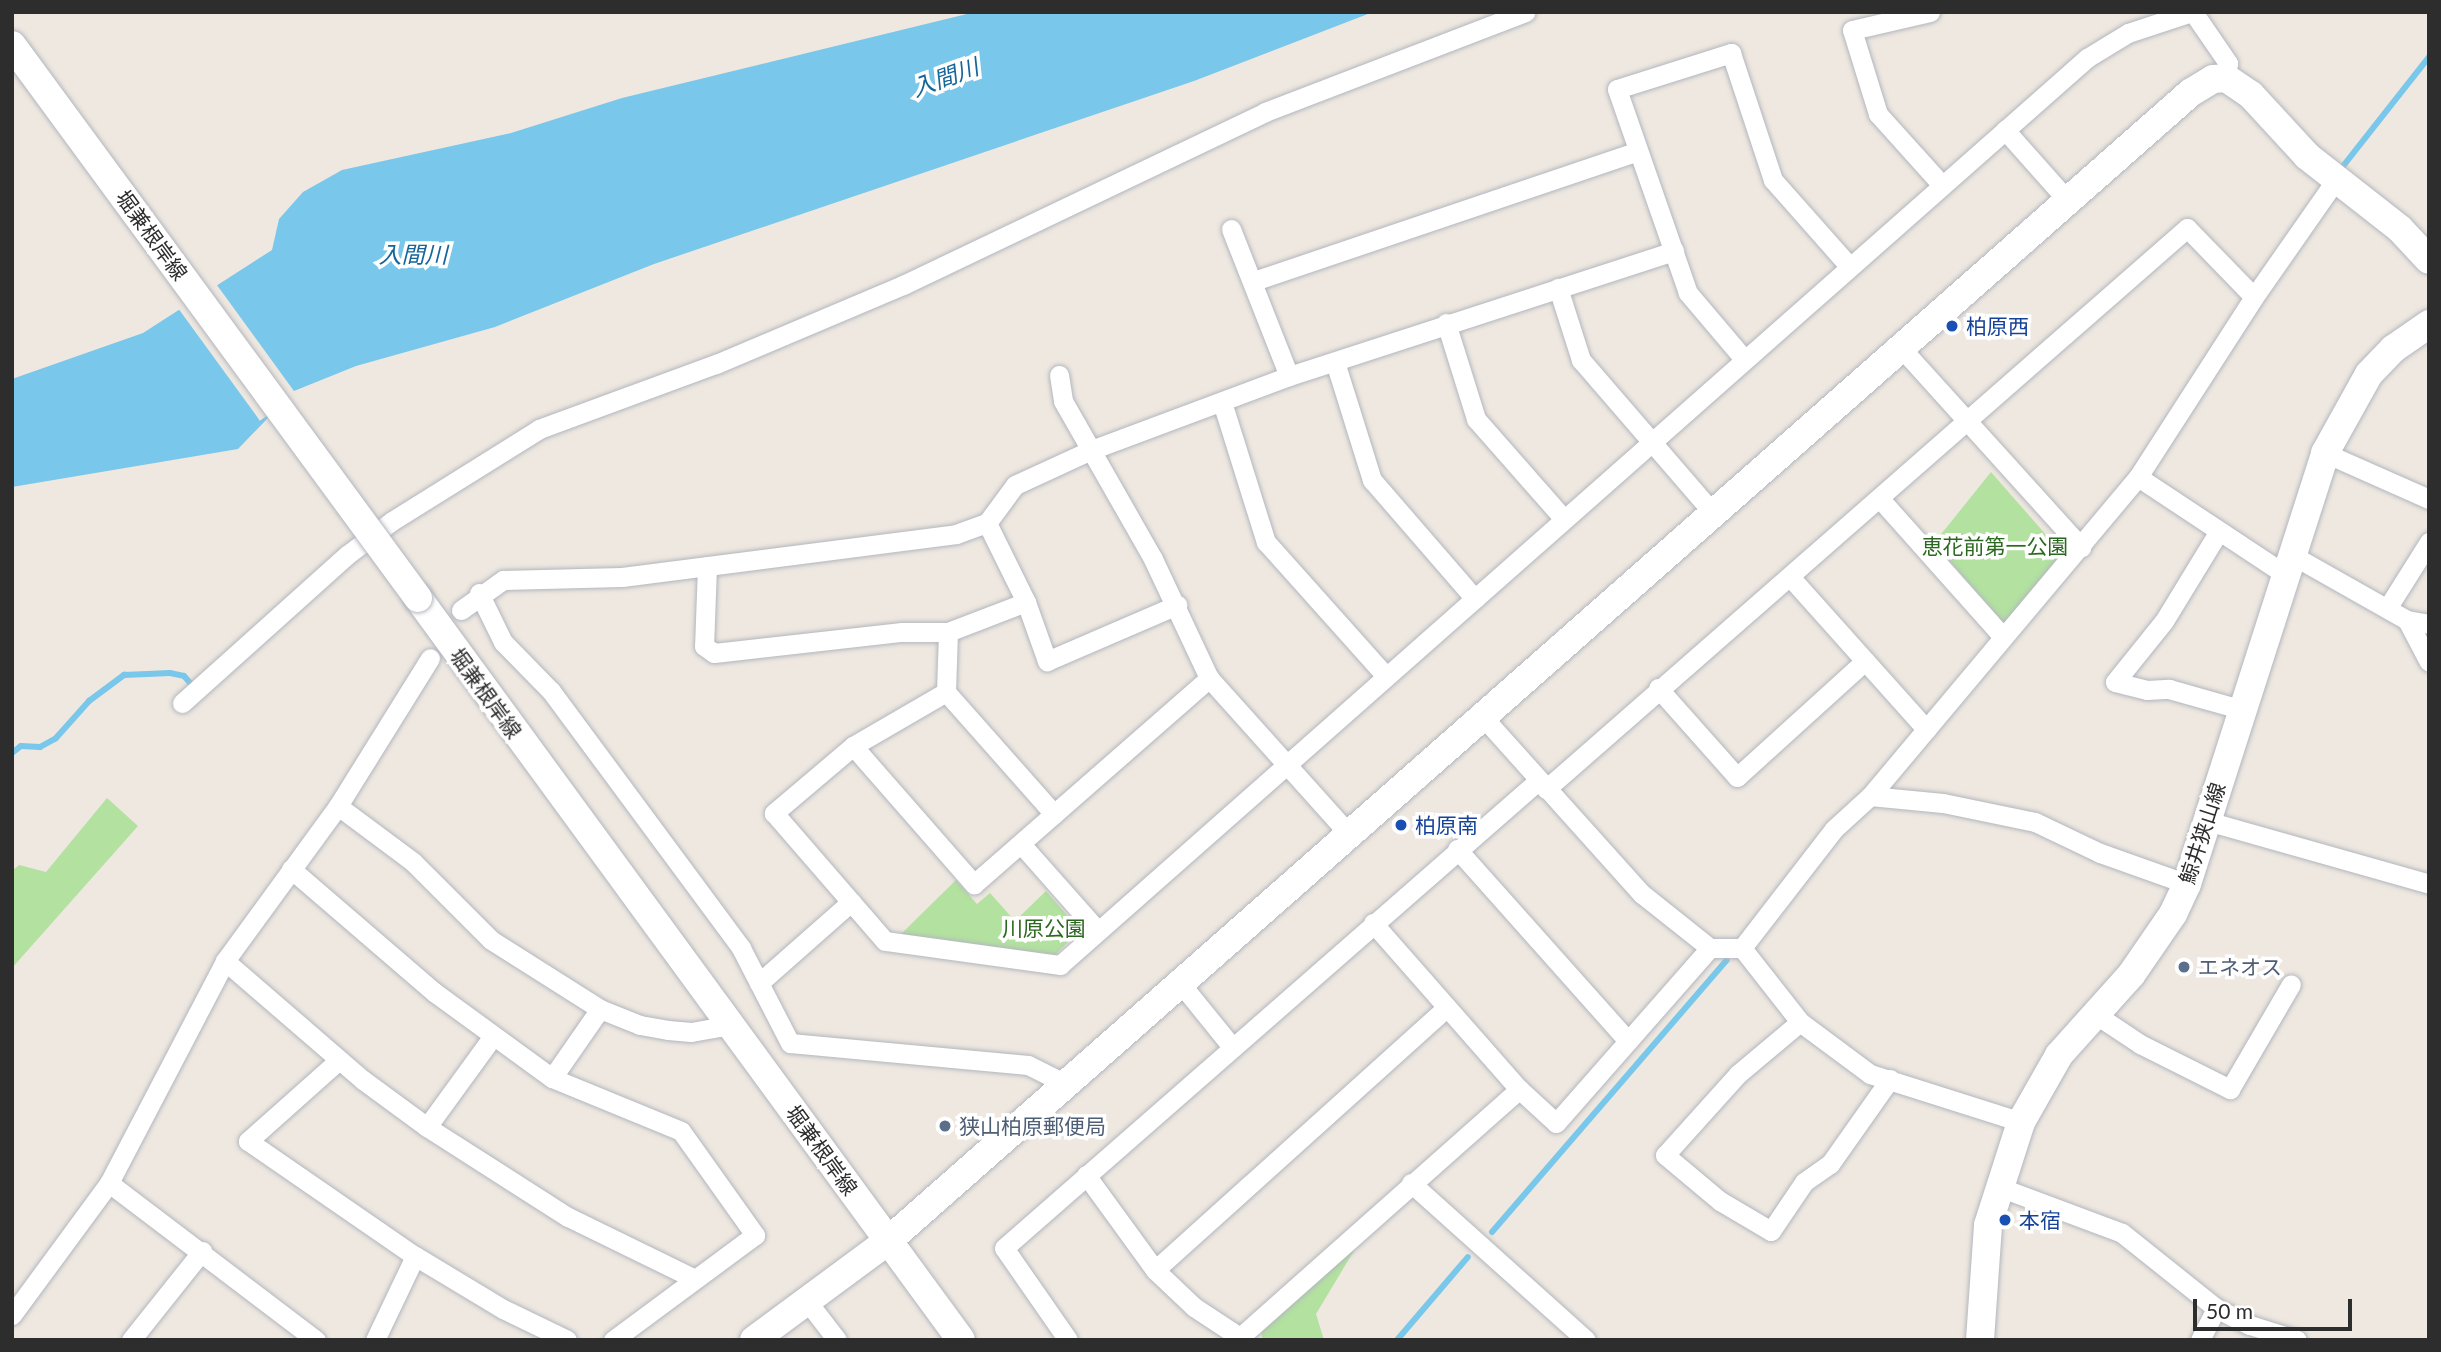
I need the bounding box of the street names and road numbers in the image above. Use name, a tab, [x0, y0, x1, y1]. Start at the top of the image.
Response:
street label: 堀兼根岸線	[111, 185, 193, 285]
street label: 堀兼根岸線	[445, 643, 527, 743]
street label: 鯨井狭山線	[2174, 779, 2230, 887]
street label: 堀兼根岸線	[781, 1100, 863, 1200]

